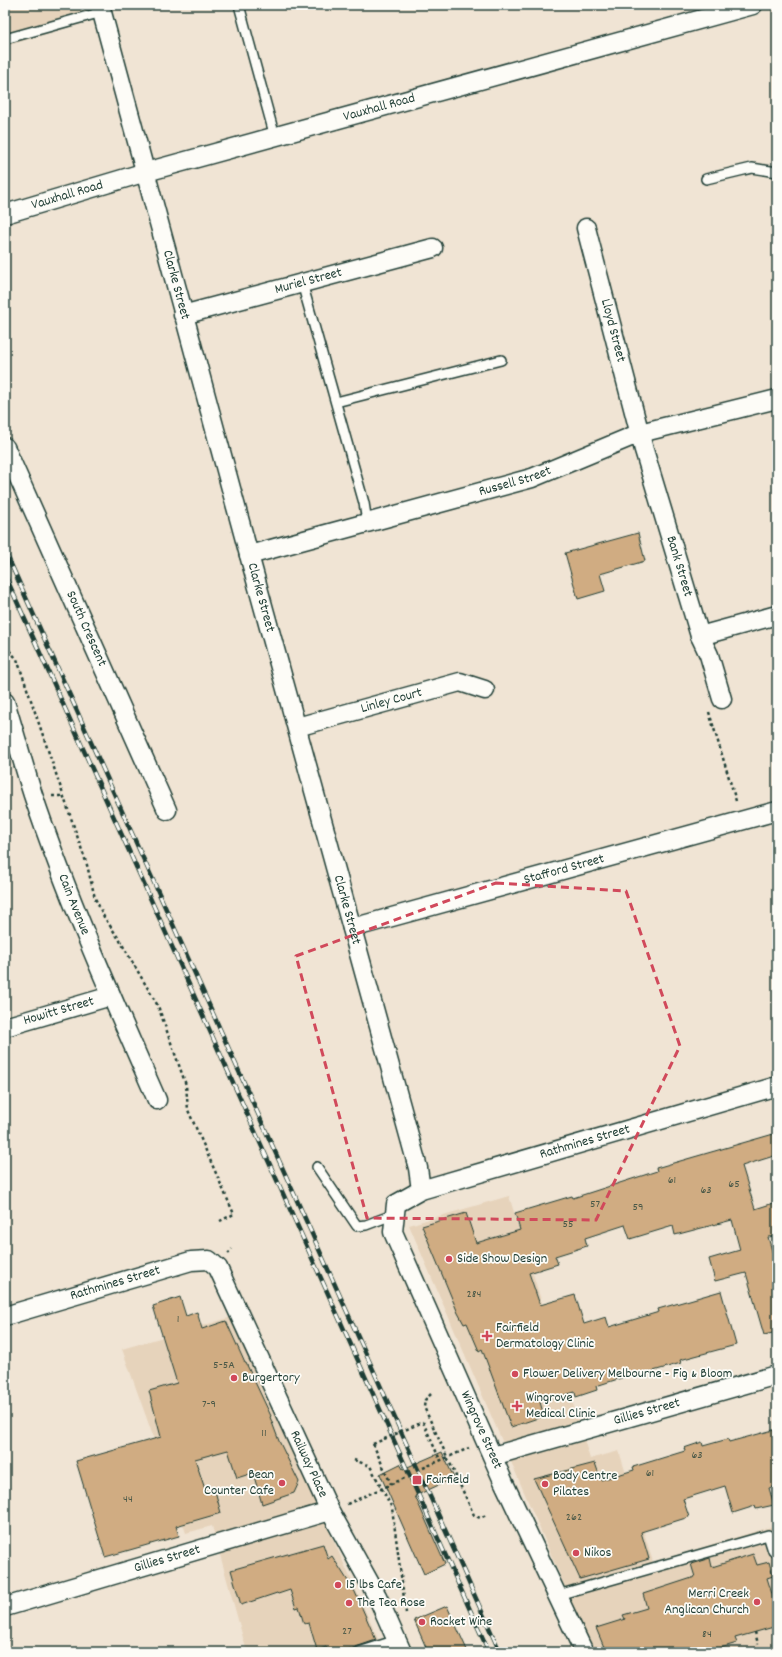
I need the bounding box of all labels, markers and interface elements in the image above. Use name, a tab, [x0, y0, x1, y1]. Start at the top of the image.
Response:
street label: Vauxhall Road	[341, 88, 417, 127]
street label: Vauxhall Road	[29, 175, 105, 216]
street label: Clarke Street	[157, 248, 195, 322]
street label: Muriel Street	[273, 263, 344, 300]
street label: Lloyd Street	[595, 297, 631, 364]
street label: Russell Street	[477, 461, 554, 502]
street label: Bank Street	[660, 533, 698, 599]
street label: Clarke Street	[242, 561, 280, 635]
street label: South Crescent	[60, 588, 112, 670]
street label: Linley Court	[359, 683, 424, 719]
street label: Stafford Street	[522, 849, 607, 890]
street label: Cain Avenue	[53, 871, 95, 938]
street label: Clarke Street	[328, 873, 366, 947]
street label: Howitt Street	[21, 991, 96, 1031]
street label: Rathmines Street	[537, 1119, 632, 1165]
house number: 61	[668, 1172, 676, 1189]
house number: 65	[728, 1176, 740, 1193]
house number: 63	[700, 1182, 712, 1199]
house number: 57	[590, 1196, 600, 1213]
house number: 59	[632, 1199, 644, 1216]
house number: 55	[562, 1216, 574, 1233]
place label: Side Show Design	[457, 1249, 547, 1269]
marker: Side Show Design	[444, 1254, 454, 1264]
street label: Rathmines Street	[68, 1261, 163, 1306]
house number: 284	[466, 1286, 482, 1303]
house number: 1	[177, 1311, 179, 1328]
place label: Fairfield Dermatology Clinic	[496, 1318, 595, 1354]
marker: Fairfield Dermatology Clinic	[481, 1330, 493, 1342]
house number: 5-5A	[213, 1357, 235, 1374]
place label: Flower Delivery Melbourne - Fig & Bloom	[523, 1364, 732, 1384]
place label: Burgertory	[242, 1368, 300, 1388]
marker: Flower Delivery Melbourne - Fig & Bloom	[510, 1369, 520, 1379]
marker: Burgertory	[229, 1373, 239, 1383]
street label: Wingrove Street	[455, 1388, 507, 1472]
place label: Wingrove Medical Clinic	[526, 1388, 596, 1424]
street label: Gillies Street	[611, 1393, 682, 1431]
house number: 7-9	[202, 1396, 216, 1413]
marker: Wingrove Medical Clinic	[511, 1400, 523, 1412]
house number: 11	[261, 1425, 267, 1442]
street label: Railway Place	[284, 1427, 333, 1501]
house number: 63	[691, 1447, 703, 1464]
place label: Bean Counter Cafe	[204, 1465, 274, 1501]
house number: 61	[646, 1465, 654, 1482]
place label: Body Centre Pilates	[553, 1466, 617, 1502]
place label: Fairfield	[426, 1470, 469, 1490]
marker: Fairfield	[411, 1474, 423, 1486]
marker: Bean Counter Cafe	[277, 1478, 287, 1488]
marker: Body Centre Pilates	[540, 1479, 550, 1489]
house number: 44	[123, 1491, 133, 1508]
house number: 262	[566, 1509, 582, 1526]
street label: Gillies Street	[132, 1540, 203, 1578]
place label: Nikos	[584, 1543, 611, 1563]
marker: Nikos	[571, 1548, 581, 1558]
place label: 15 lbs Cafe	[346, 1575, 402, 1595]
marker: 15 lbs Cafe	[333, 1580, 343, 1590]
place label: Merri Creek Anglican Church	[664, 1584, 749, 1620]
place label: The Tea Rose	[357, 1593, 425, 1613]
marker: Merri Creek Anglican Church	[752, 1597, 762, 1607]
marker: The Tea Rose	[344, 1598, 354, 1608]
place label: Rocket Wine	[430, 1612, 492, 1632]
marker: Rocket Wine	[417, 1617, 427, 1627]
house number: 27	[342, 1623, 352, 1640]
house number: 84	[702, 1626, 712, 1643]

